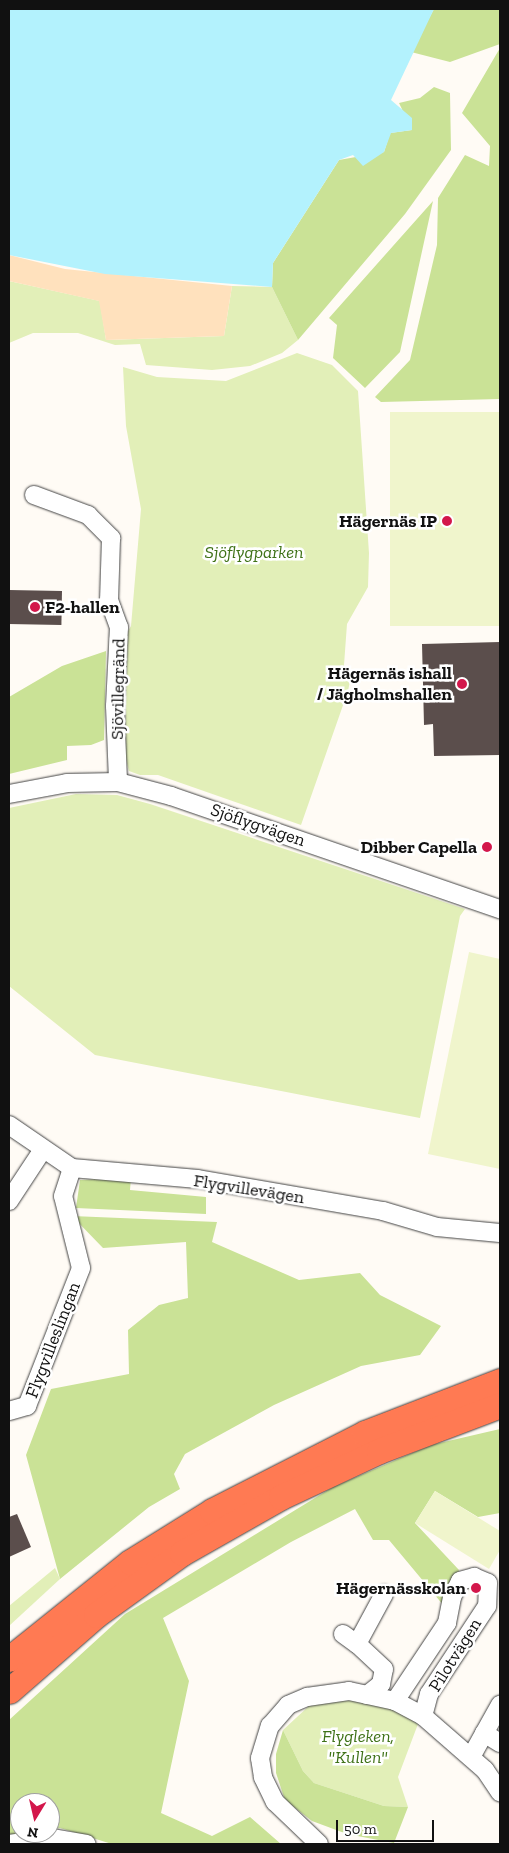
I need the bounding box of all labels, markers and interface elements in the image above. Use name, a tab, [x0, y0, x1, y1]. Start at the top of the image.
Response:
place label: Hägernäs IP	[339, 510, 437, 532]
marker: Hägernäs IP	[441, 515, 453, 527]
park label: Sjöflygparken	[205, 541, 303, 563]
place label: F2-hallen	[45, 596, 120, 618]
marker: F2-hallen	[29, 601, 41, 613]
street label: Sjövillegränd	[106, 638, 130, 740]
place label: Hägernäs ishall / Jägholmshallen	[316, 663, 452, 706]
marker: Hägernäs ishall / Jägholmshallen	[456, 678, 468, 690]
street label: Sjöflygvägen	[208, 799, 308, 851]
place label: Dibber Capella	[360, 836, 477, 858]
marker: Dibber Capella	[481, 841, 493, 853]
street label: Flygvillevägen	[192, 1170, 306, 1208]
street label: Flygvilleslingan	[21, 1279, 85, 1401]
place label: Hägernässkolan	[336, 1577, 466, 1599]
marker: Hägernässkolan	[470, 1582, 482, 1594]
street label: Pilotvägen	[424, 1614, 486, 1696]
park label: Flygleken, "Kullen"	[322, 1726, 394, 1768]
north arrow	[10, 1793, 60, 1843]
scale bar	[339, 1810, 436, 1842]
text: 50 m	[344, 1820, 377, 1838]
text: N	[26, 1823, 39, 1842]

